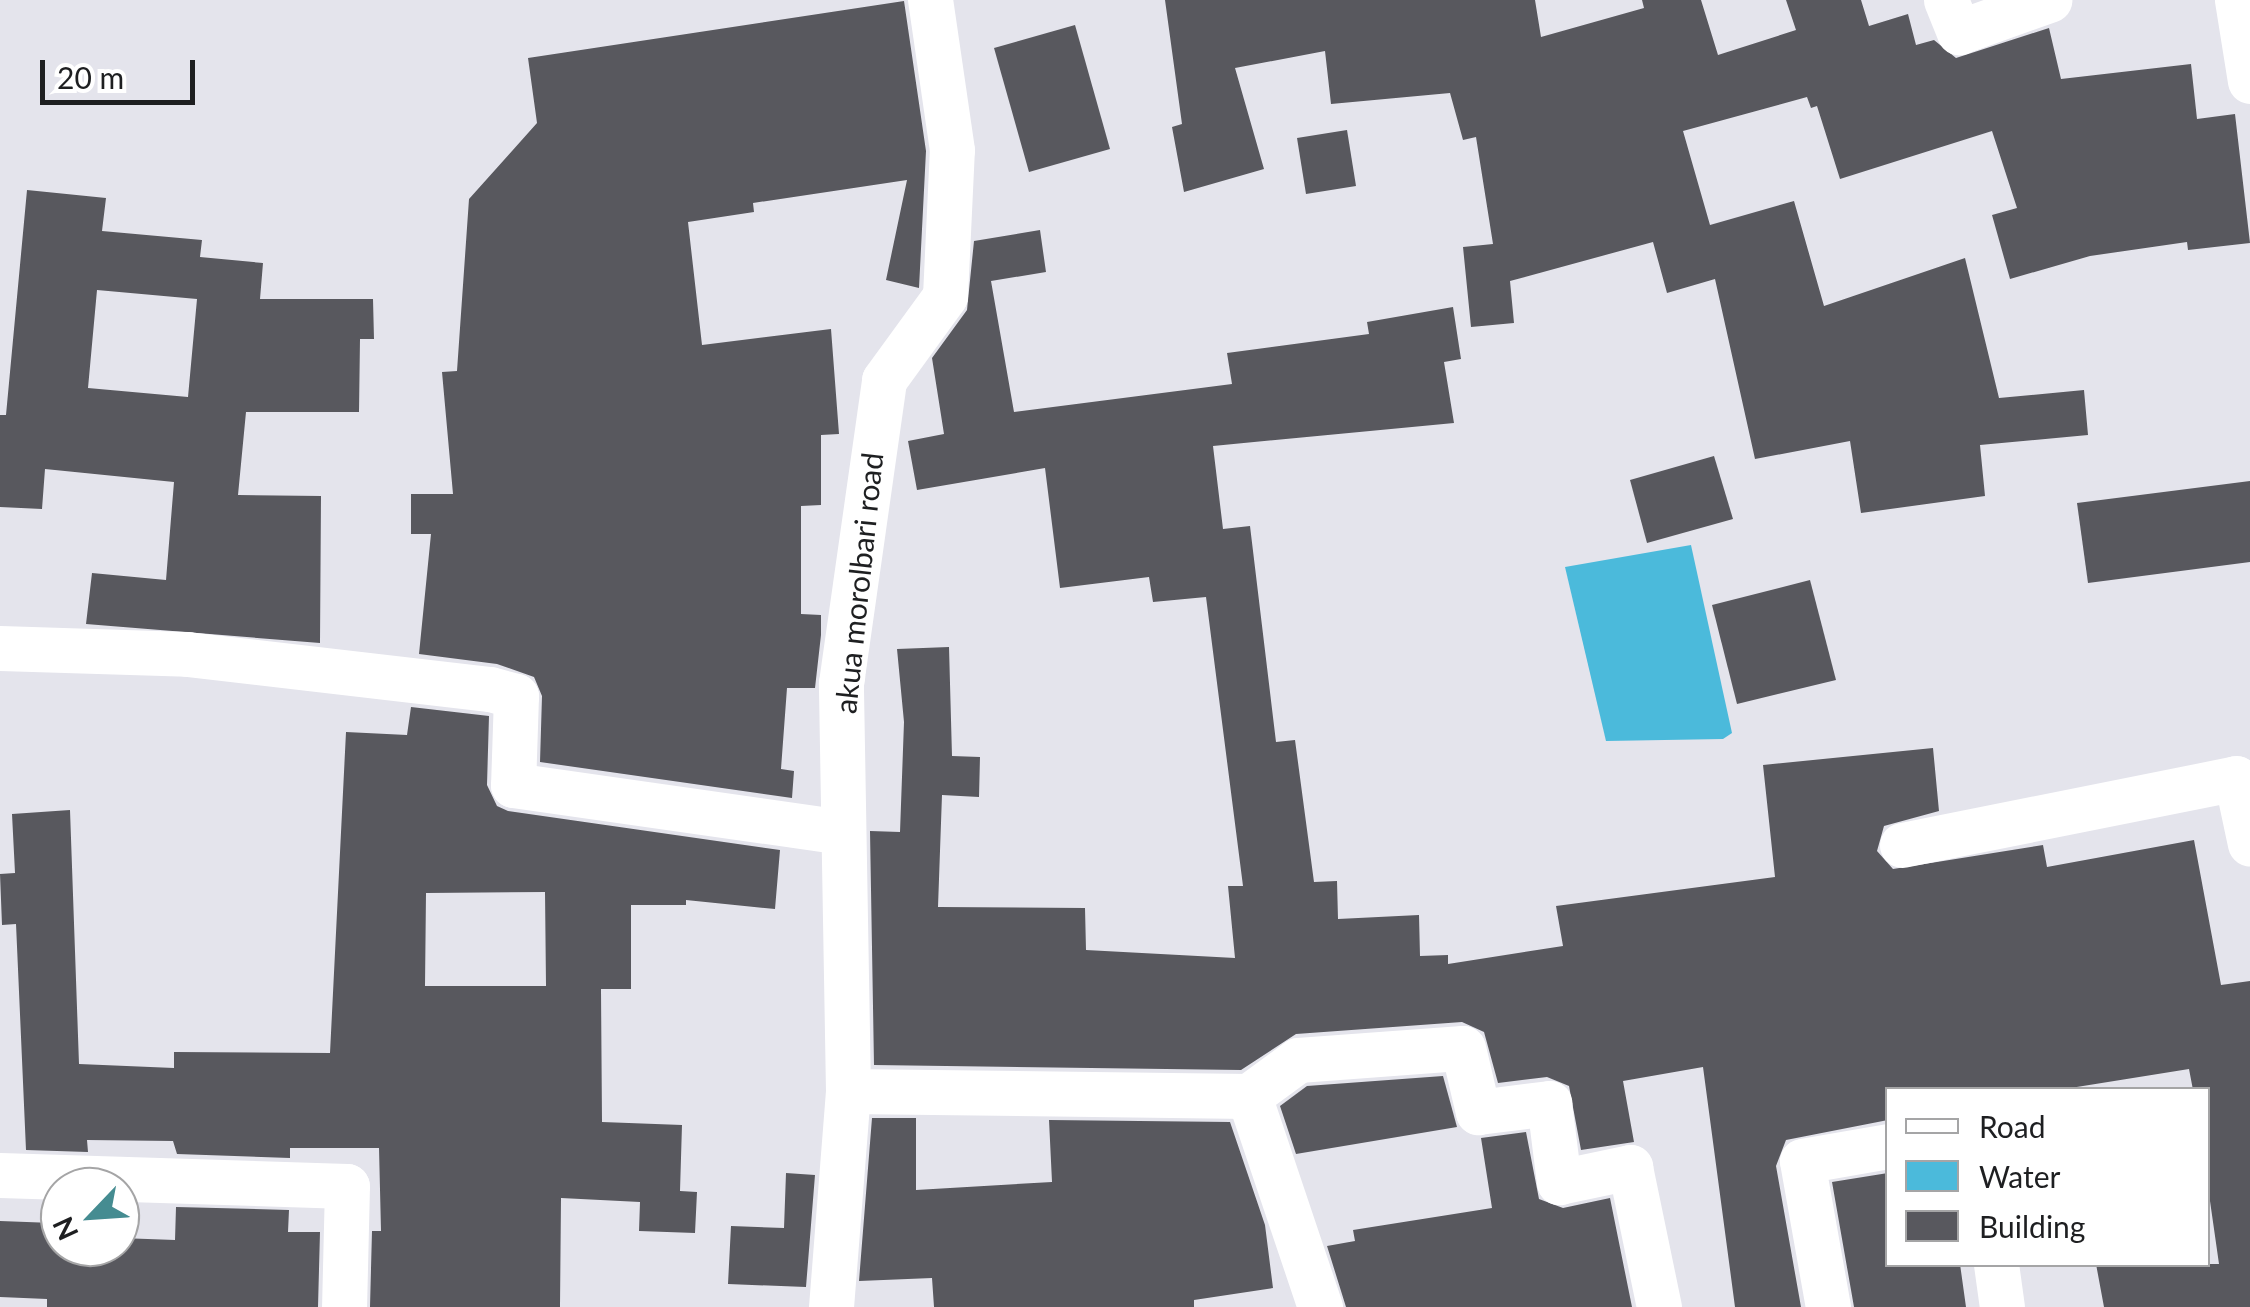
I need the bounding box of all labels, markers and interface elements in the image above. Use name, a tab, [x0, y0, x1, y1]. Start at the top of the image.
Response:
scale bar	[45, 40, 200, 102]
text: 20 m	[57, 59, 124, 95]
street label: akua morolbari road	[826, 451, 890, 715]
legend	[1885, 1087, 2210, 1267]
text: Road	[1979, 1108, 2046, 1144]
text: Water	[1979, 1158, 2061, 1194]
north arrow	[40, 1167, 140, 1267]
text: Building	[1979, 1208, 2085, 1244]
text: N	[45, 1212, 85, 1246]

